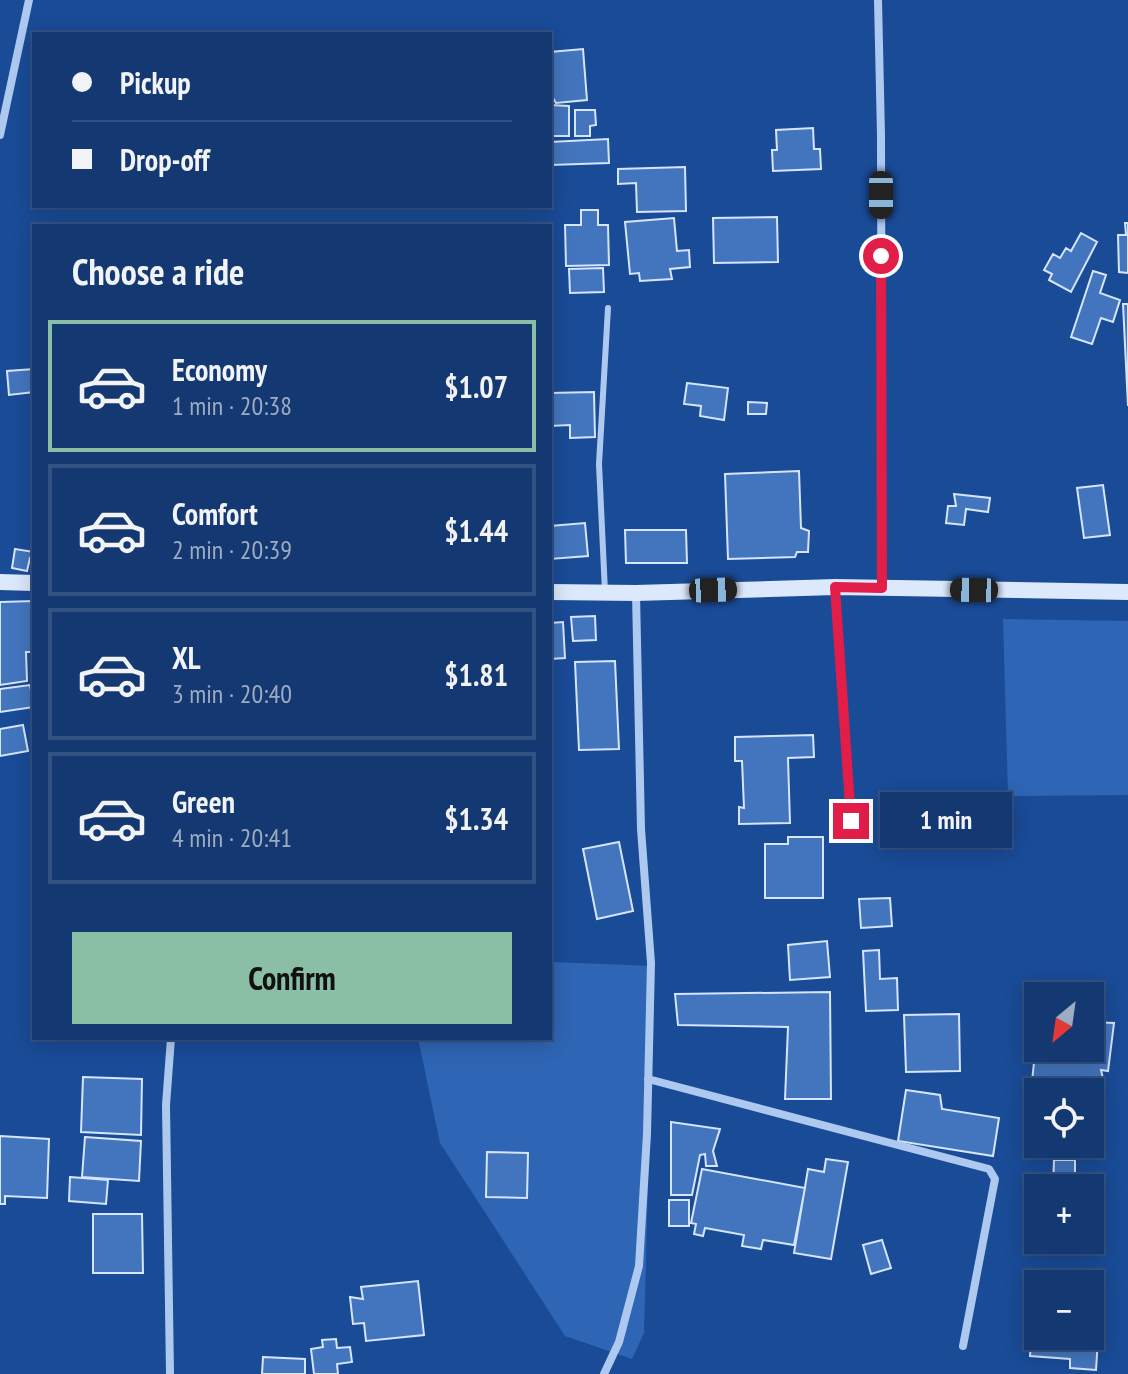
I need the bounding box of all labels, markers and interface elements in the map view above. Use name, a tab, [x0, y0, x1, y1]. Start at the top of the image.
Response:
text: Pickup	[120, 63, 191, 102]
text: Drop-off	[120, 140, 210, 179]
car	[869, 171, 893, 219]
route start	[863, 238, 899, 274]
text: Choose a ride	[72, 248, 244, 295]
icon: car	[76, 350, 148, 422]
text: Economy	[172, 350, 267, 389]
text: $1.07	[444, 367, 508, 406]
text: 1 min · 20:38	[172, 389, 292, 422]
icon: car	[76, 494, 148, 566]
text: Comfort	[172, 494, 258, 533]
text: $1.44	[444, 511, 508, 550]
text: 2 min · 20:39	[172, 533, 292, 566]
car	[689, 577, 737, 603]
car	[950, 578, 998, 602]
icon: car	[76, 638, 148, 710]
text: XL	[172, 638, 201, 677]
text: $1.81	[444, 655, 508, 694]
text: 3 min · 20:40	[172, 677, 292, 710]
icon: car	[76, 782, 148, 854]
text: Green	[172, 782, 235, 821]
callout: 1 min	[879, 793, 1011, 849]
text: $1.34	[444, 799, 508, 838]
route end	[833, 803, 869, 839]
text: 1 min	[920, 803, 972, 836]
text: 4 min · 20:41	[172, 821, 292, 854]
button: Confirm	[72, 932, 512, 1024]
north arrow	[1024, 982, 1104, 1062]
map controls	[1024, 982, 1104, 1350]
button: locate	[1024, 1078, 1104, 1158]
button: +	[1024, 1174, 1104, 1254]
button: −	[1024, 1270, 1104, 1350]

